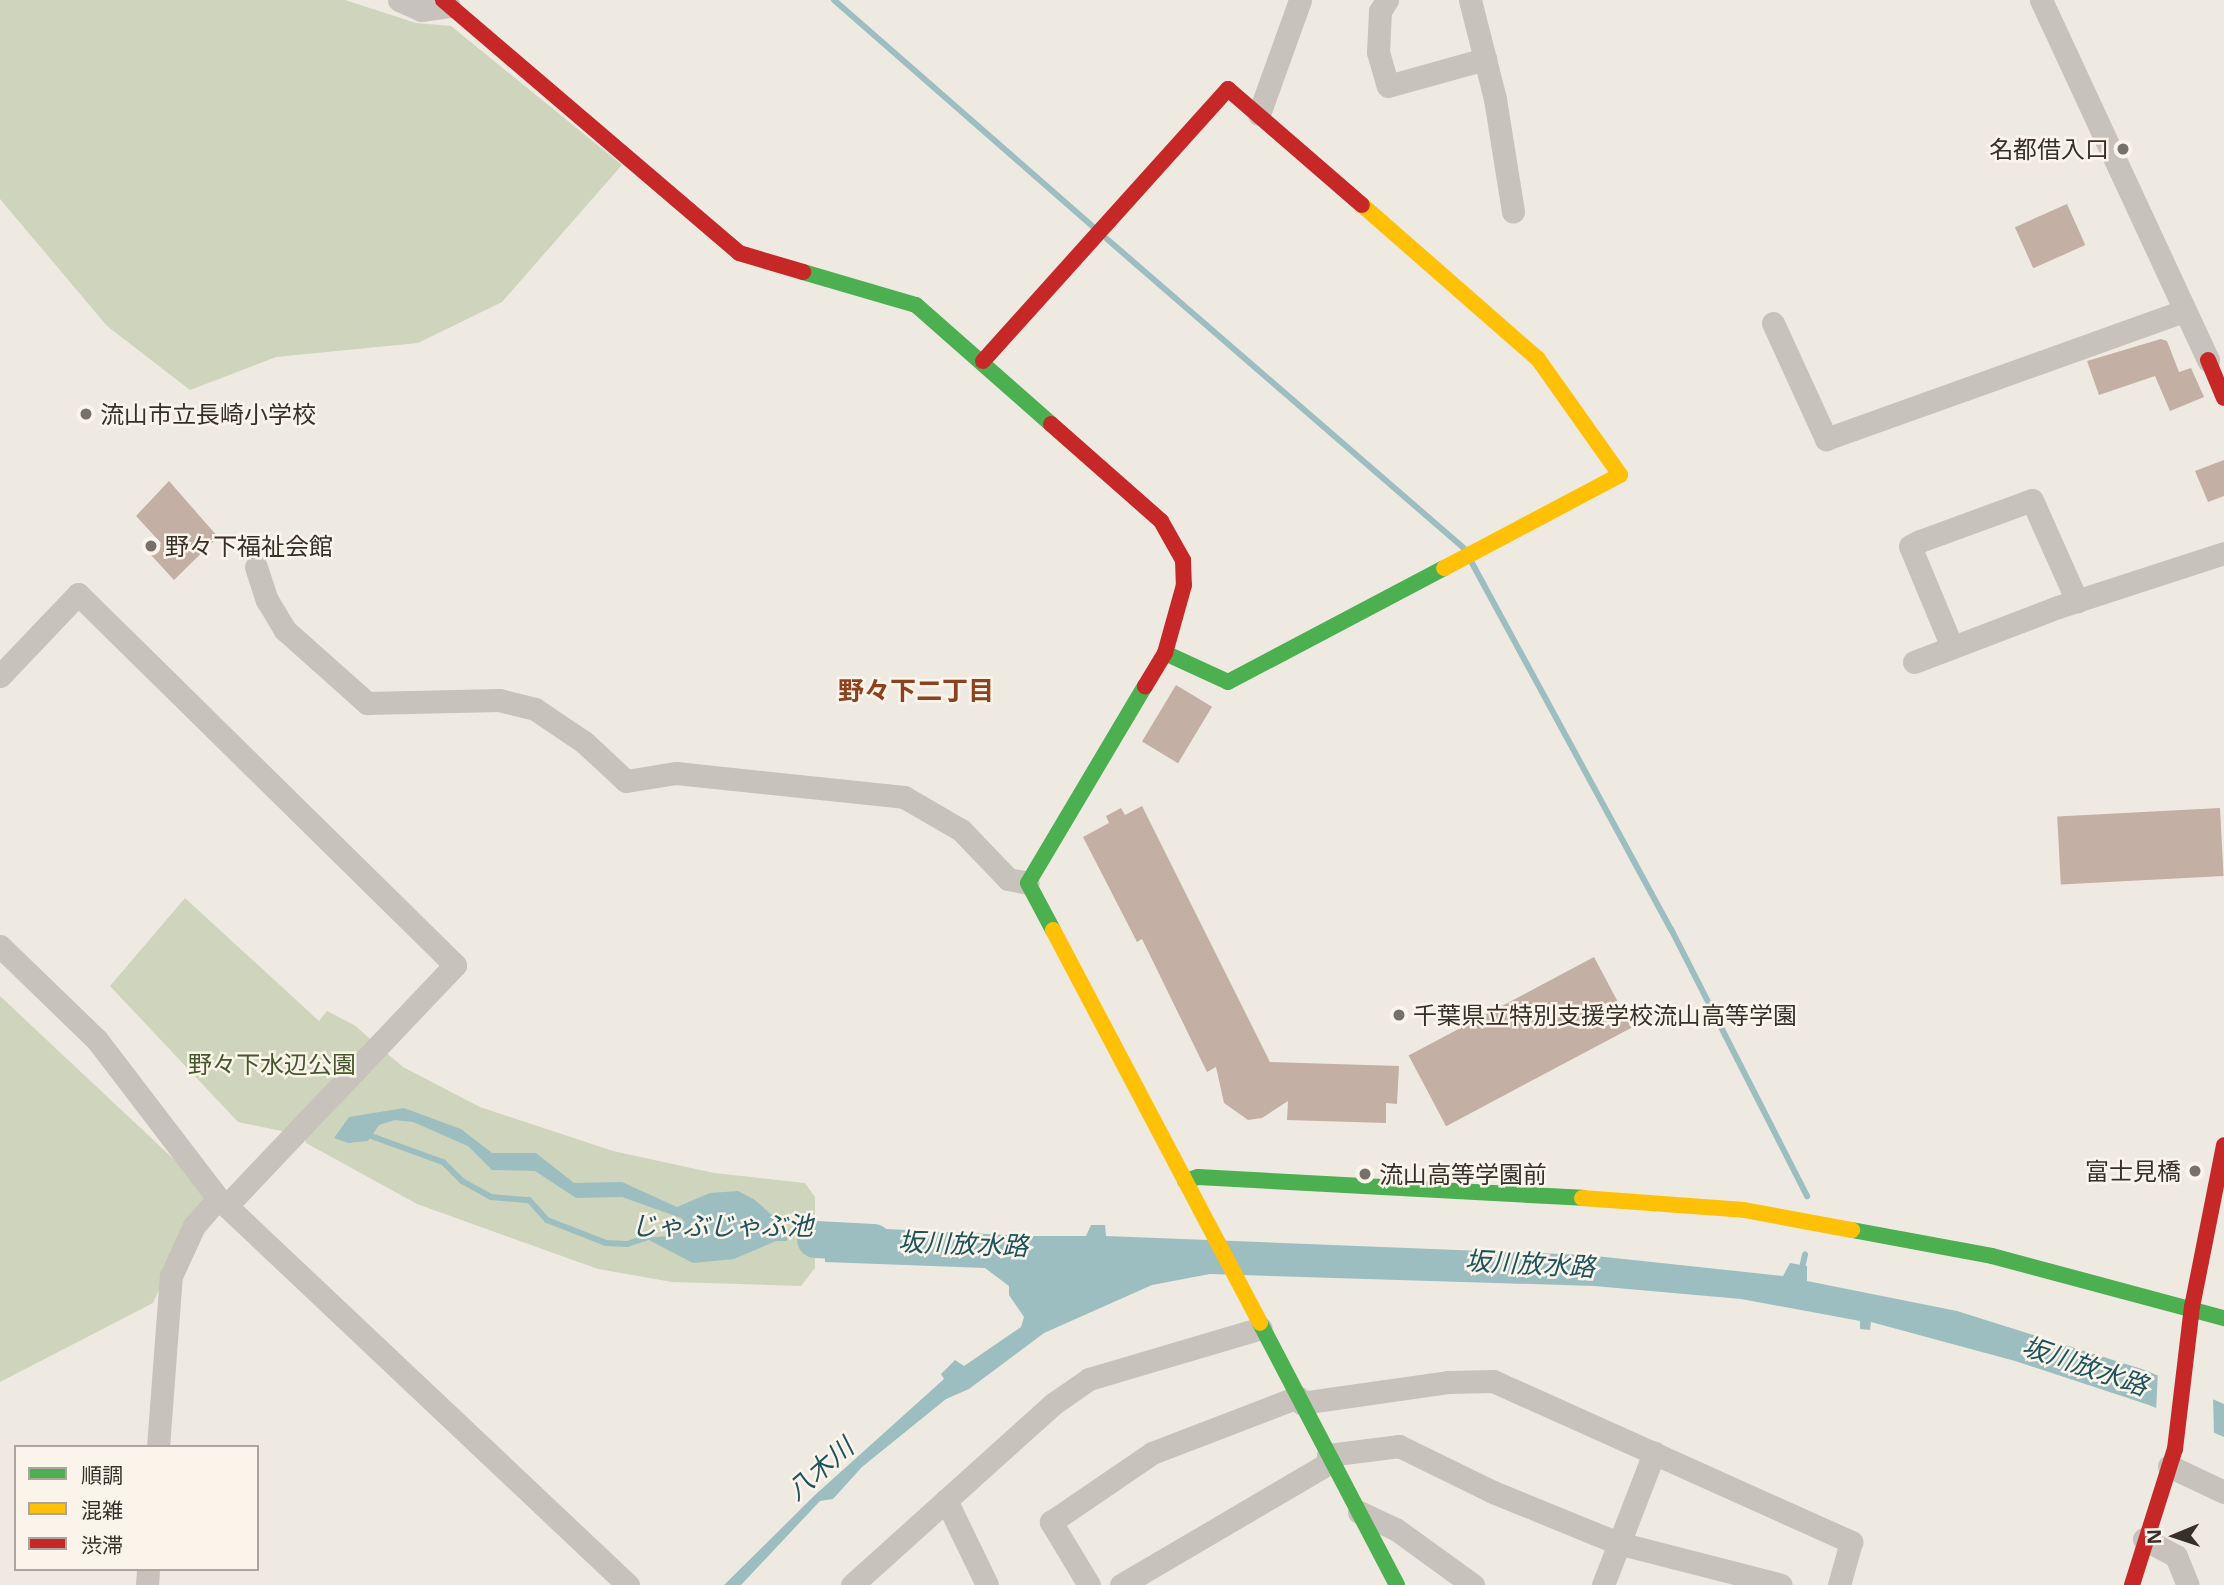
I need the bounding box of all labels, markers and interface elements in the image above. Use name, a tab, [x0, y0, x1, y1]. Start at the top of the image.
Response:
place label: 名都借入口	[1989, 135, 2109, 163]
marker: 名都借入口	[2115, 141, 2131, 157]
place label: 流山市立長崎小学校	[100, 400, 316, 428]
marker: 流山市立長崎小学校	[78, 406, 94, 422]
place label: 野々下福祉会館	[165, 532, 333, 560]
marker: 野々下福祉会館	[143, 538, 159, 554]
district label: 野々下二丁目	[838, 675, 994, 707]
place label: 千葉県立特別支援学校流山高等学園	[1413, 1001, 1797, 1029]
marker: 千葉県立特別支援学校流山高等学園	[1391, 1007, 1407, 1023]
park label: 野々下水辺公園	[188, 1050, 356, 1078]
place label: 富士見橋	[2085, 1157, 2181, 1185]
place label: 流山高等学園前	[1379, 1160, 1547, 1188]
marker: 富士見橋	[2187, 1163, 2203, 1179]
marker: 流山高等学園前	[1357, 1166, 1373, 1182]
water label: じゃぶじゃぶ池	[631, 1210, 813, 1242]
water label: 坂川放水路	[897, 1226, 1029, 1262]
water label: 坂川放水路	[1464, 1245, 1596, 1283]
water label: 坂川放水路	[2018, 1330, 2152, 1402]
water label: 八木川	[780, 1432, 860, 1506]
legend	[14, 1445, 259, 1571]
text: 順調	[81, 1461, 123, 1489]
text: 混雑	[81, 1496, 123, 1524]
north arrow	[2140, 1501, 2210, 1571]
text: N	[2141, 1529, 2167, 1545]
text: 渋滞	[81, 1531, 123, 1559]

